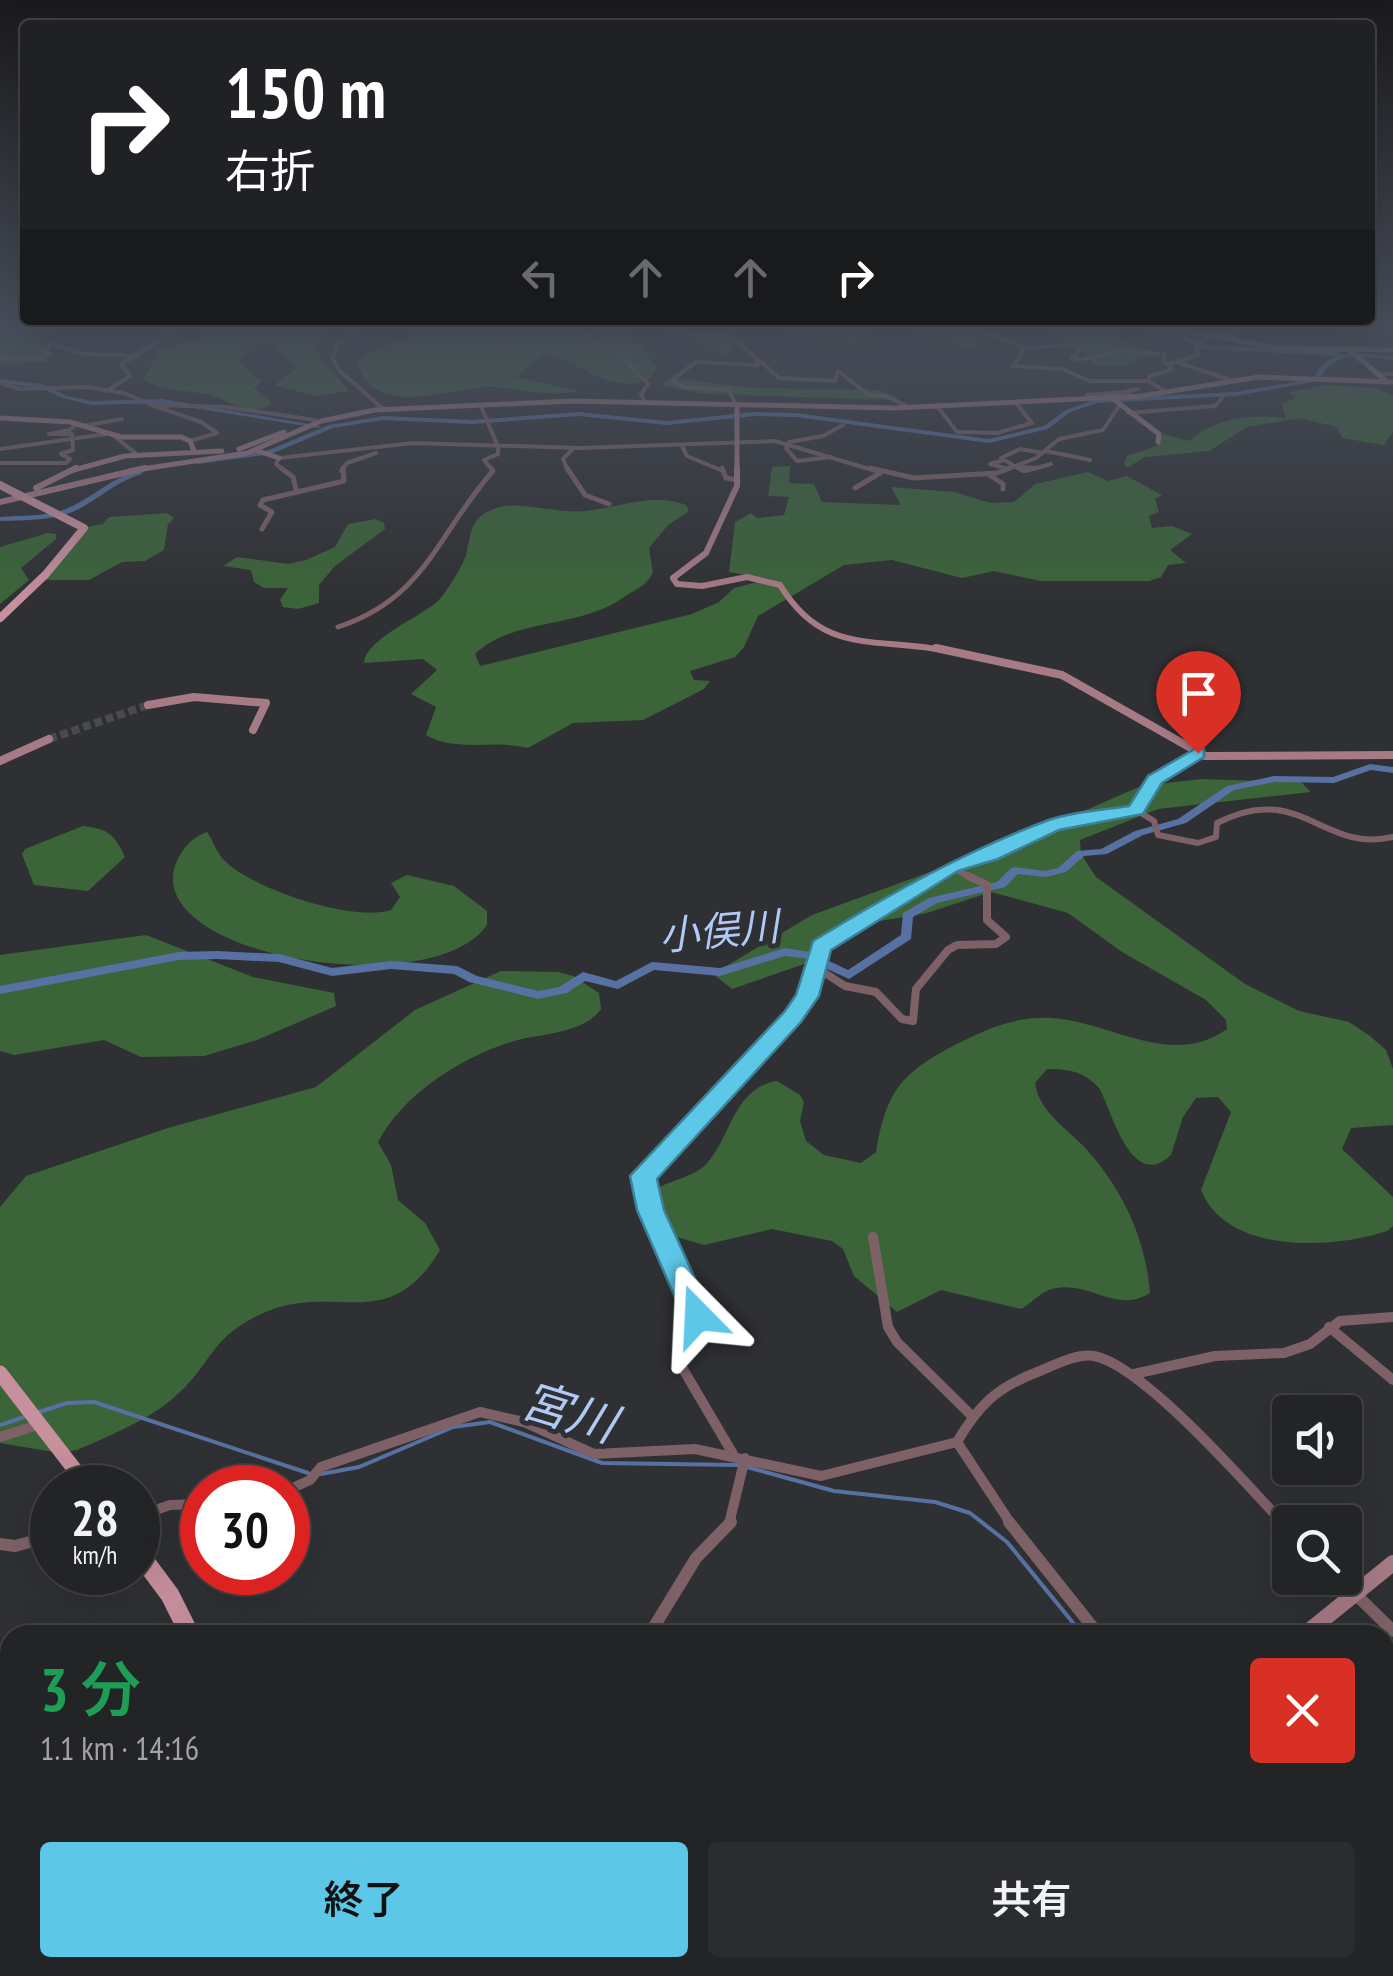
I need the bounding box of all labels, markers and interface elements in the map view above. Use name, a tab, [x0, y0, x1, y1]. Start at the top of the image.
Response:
text: 150 m	[225, 47, 386, 137]
icon: right	[60, 60, 190, 190]
text: 右折	[225, 141, 315, 199]
icon: left	[513, 250, 568, 305]
icon: ahead	[618, 250, 673, 305]
icon: ahead	[723, 250, 778, 305]
icon: right	[828, 250, 883, 305]
pin	[1156, 651, 1241, 754]
icon: arrive	[1171, 666, 1226, 721]
water label: 小俣川	[657, 899, 785, 961]
position arrow	[646, 1264, 750, 1368]
water label: 宮川	[514, 1367, 629, 1456]
map controls	[1272, 1395, 1362, 1595]
button: sound	[1272, 1395, 1362, 1485]
speed limit sign: 30	[180, 1465, 310, 1595]
text: 28	[71, 1485, 119, 1550]
button: search	[1272, 1505, 1362, 1595]
text: km/h	[73, 1539, 117, 1571]
text: 3 分	[40, 1650, 141, 1728]
button: close	[1250, 1658, 1355, 1763]
text: 1.1 km · 14:16	[40, 1727, 199, 1769]
button: 終了	[40, 1842, 688, 1957]
button: 共有	[708, 1842, 1355, 1957]

